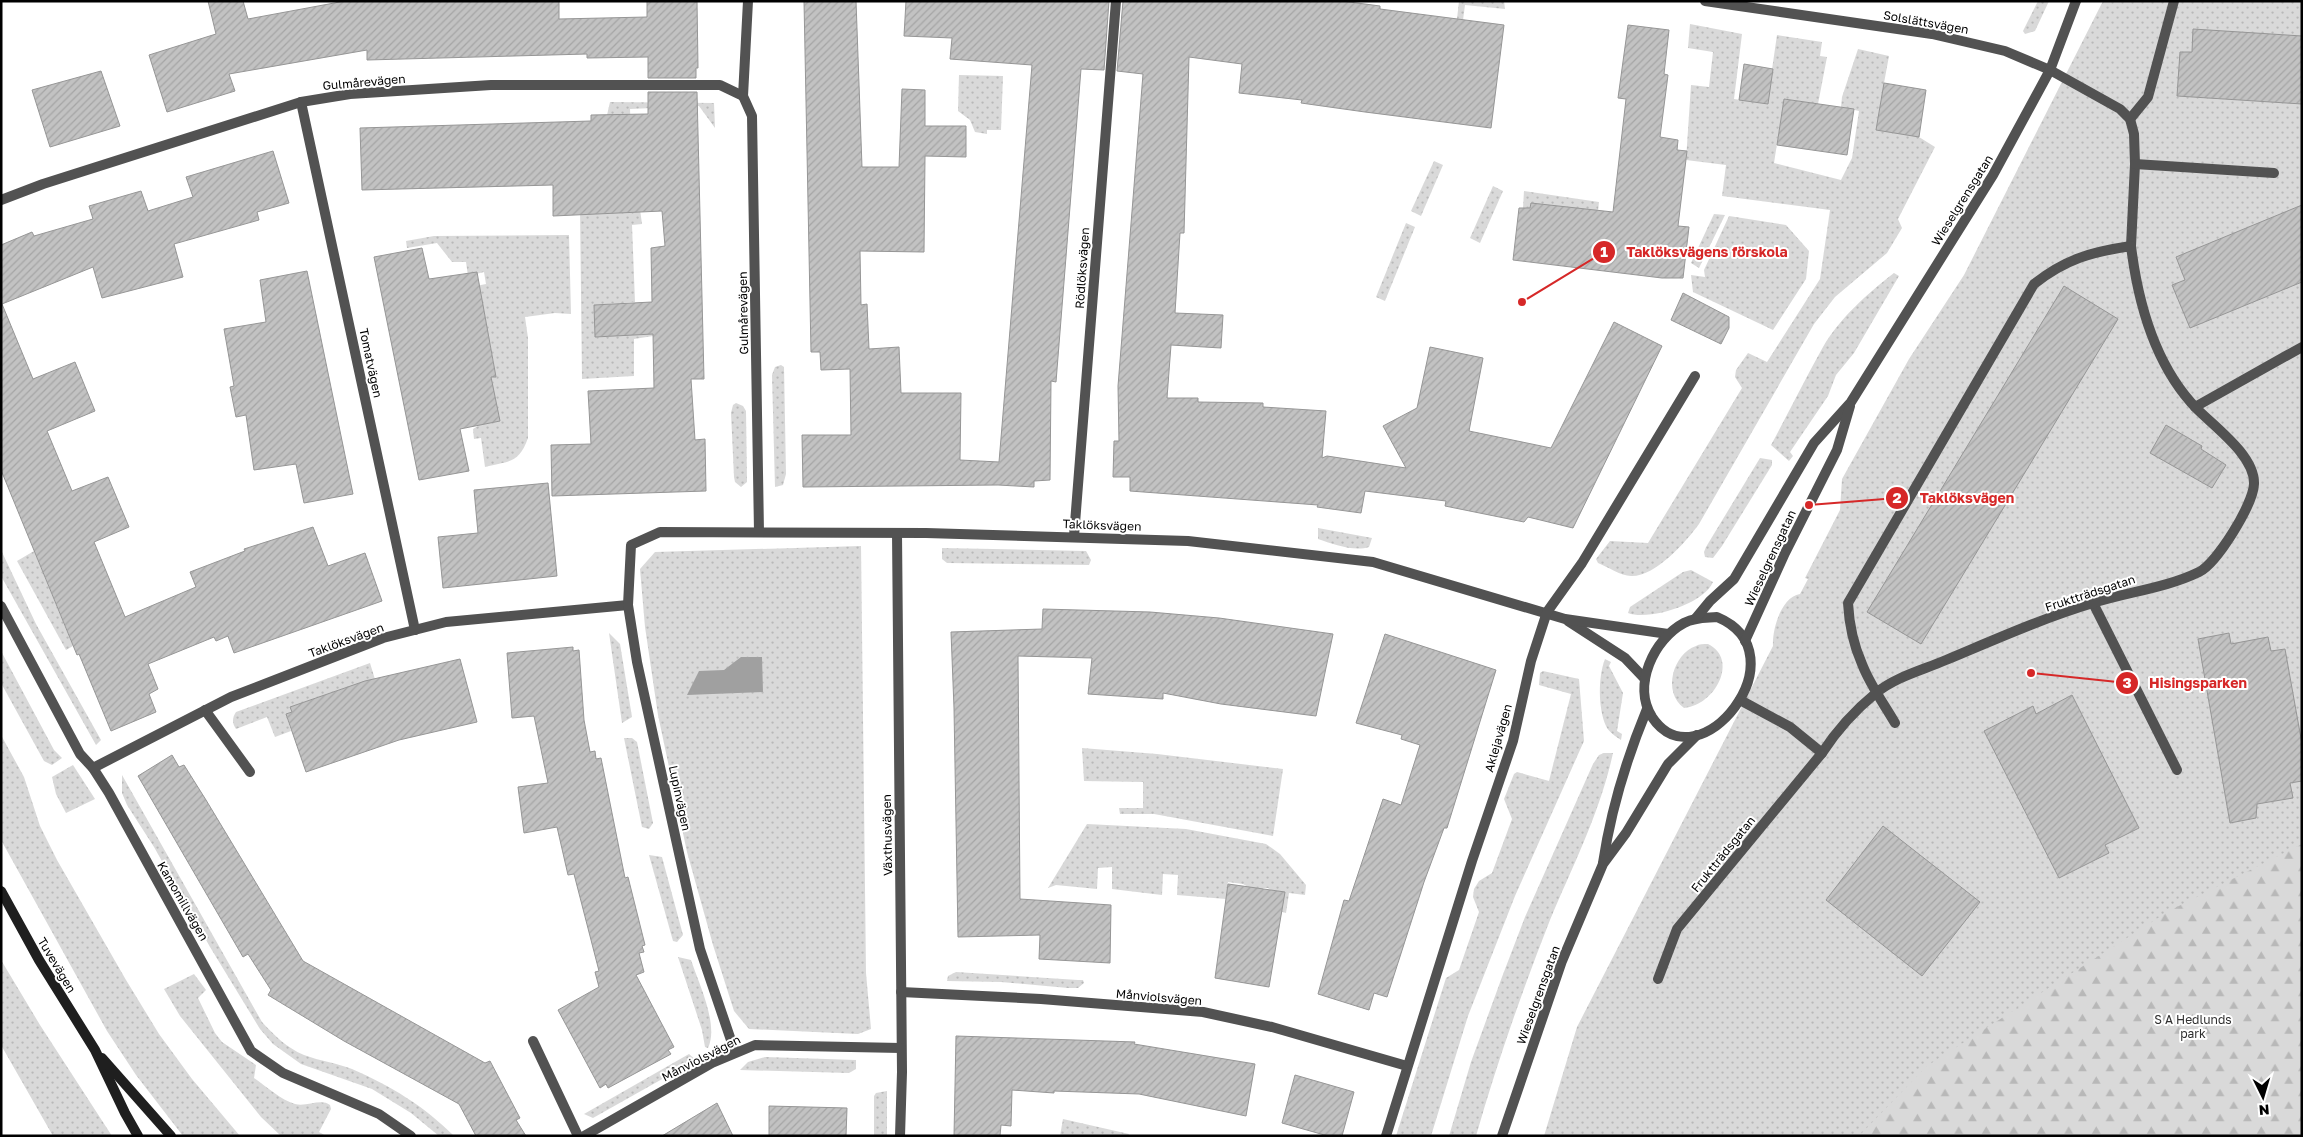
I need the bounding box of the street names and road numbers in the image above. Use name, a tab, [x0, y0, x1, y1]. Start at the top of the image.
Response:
street label: Solslättsvägen	[1882, 7, 1970, 37]
street label: Gulmårevägen	[322, 71, 406, 93]
street label: Wieselgrensgatan	[1928, 152, 1996, 248]
street label: Rödlöksvägen	[1072, 227, 1092, 309]
street label: Gulmårevägen	[735, 271, 751, 355]
street label: Tomatvägen	[356, 327, 386, 399]
street label: Wieselgrensgatan	[1741, 508, 1799, 608]
street label: Taklöksvägen	[1062, 516, 1142, 534]
street label: Fruktträdsgatan	[2043, 571, 2137, 615]
street label: Taklöksvägen	[306, 619, 386, 661]
street label: Aklejavägen	[1481, 702, 1515, 774]
street label: Lupinvägen	[666, 764, 694, 832]
street label: Växthusvägen	[879, 794, 895, 876]
street label: Fruktträdsgatan	[1688, 813, 1758, 895]
street label: Kamomillvägen	[154, 859, 212, 943]
street label: Tuvevägen	[35, 935, 79, 995]
street label: Wieselgrensgatan	[1513, 943, 1563, 1047]
street label: Månviolsvägen	[1115, 986, 1203, 1008]
street label: Månviolsvägen	[659, 1032, 743, 1084]

